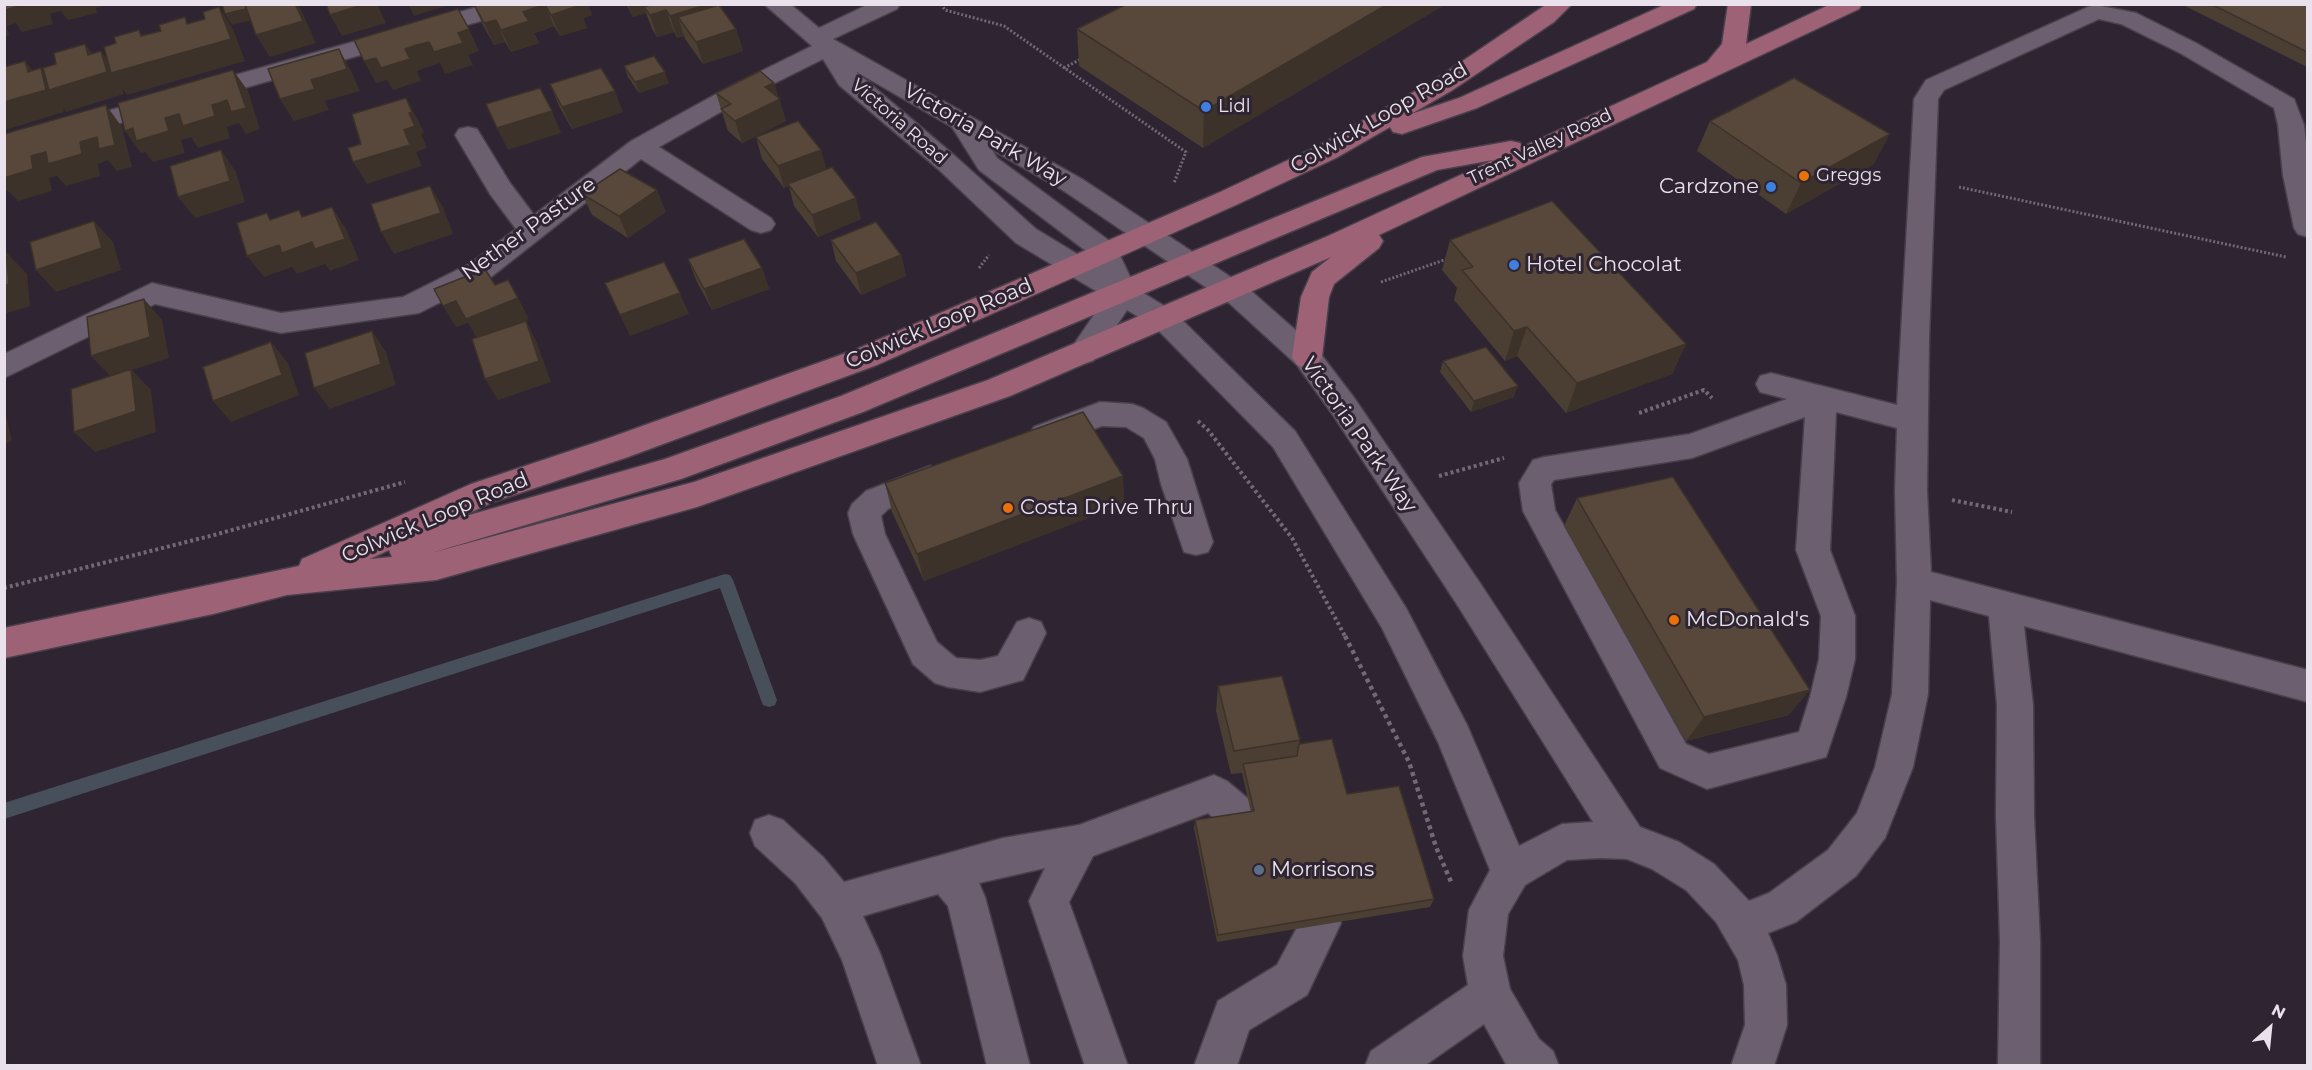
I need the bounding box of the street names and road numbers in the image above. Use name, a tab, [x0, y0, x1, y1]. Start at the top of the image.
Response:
street label: Colwick Loop Road	[1286, 57, 1472, 179]
street label: Victoria Road	[847, 75, 951, 169]
street label: Victoria Park Way	[899, 78, 1071, 192]
street label: Trent Valley Road	[1465, 104, 1615, 190]
street label: Nether Pasture	[457, 172, 601, 286]
street label: Colwick Loop Road	[842, 273, 1036, 375]
street label: Victoria Park Way	[1296, 352, 1422, 518]
street label: Colwick Loop Road	[338, 467, 532, 569]

